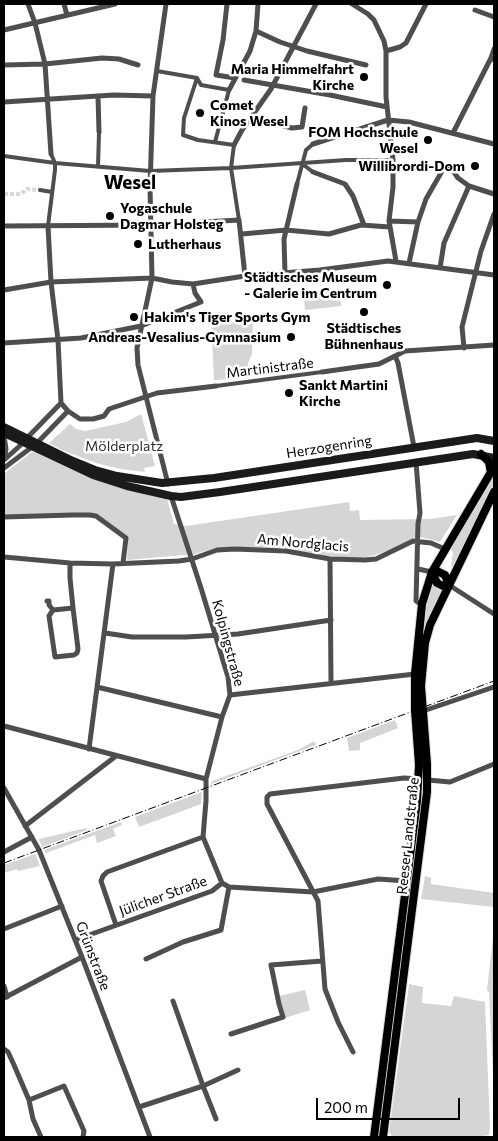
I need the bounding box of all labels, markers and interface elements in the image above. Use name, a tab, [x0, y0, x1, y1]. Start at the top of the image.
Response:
place label: Maria Himmelfahrt Kirche	[231, 61, 354, 94]
marker: Maria Himmelfahrt Kirche	[358, 71, 370, 83]
place label: Comet Kinos Wesel	[210, 97, 288, 130]
marker: Comet Kinos Wesel	[194, 107, 206, 119]
place label: FOM Hochschule Wesel	[308, 124, 418, 156]
marker: FOM Hochschule Wesel	[422, 134, 434, 146]
place label: Willibrordi-Dom	[358, 158, 465, 174]
marker: Willibrordi-Dom	[469, 160, 481, 172]
district label: Wesel	[104, 172, 156, 194]
place label: Yogaschule Dagmar Holsteg	[120, 200, 223, 232]
marker: Yogaschule Dagmar Holsteg	[104, 210, 116, 222]
place label: Lutherhaus	[148, 236, 221, 252]
marker: Lutherhaus	[132, 238, 144, 250]
place label: Städtisches Museum - Galerie im Centrum	[244, 269, 377, 302]
marker: Städtisches Museum - Galerie im Centrum	[381, 279, 393, 291]
marker: Städtisches Bühnenhaus	[358, 306, 370, 318]
place label: Hakim's Tiger Sports Gym	[144, 309, 310, 325]
marker: Hakim's Tiger Sports Gym	[128, 311, 140, 323]
place label: Städtisches Bühnenhaus	[325, 320, 403, 352]
place label: Andreas-Vesalius-Gymnasium	[88, 329, 281, 345]
marker: Andreas-Vesalius-Gymnasium	[285, 331, 297, 343]
street label: Martinistraße	[225, 354, 315, 382]
place label: Sankt Martini Kirche	[299, 377, 388, 410]
marker: Sankt Martini Kirche	[283, 387, 295, 399]
street label: Herzogenring	[285, 432, 373, 462]
park label: Mölderplatz	[85, 438, 163, 454]
street label: Am Nordglacis	[256, 531, 350, 555]
street label: Kolpingstraße	[208, 598, 248, 688]
street label: Reeser Landstraße	[393, 777, 423, 895]
street label: Jülicher Straße	[117, 872, 209, 920]
street label: Grünstraße	[72, 919, 114, 993]
scale bar	[318, 1088, 462, 1120]
text: 200 m	[324, 1098, 368, 1116]

